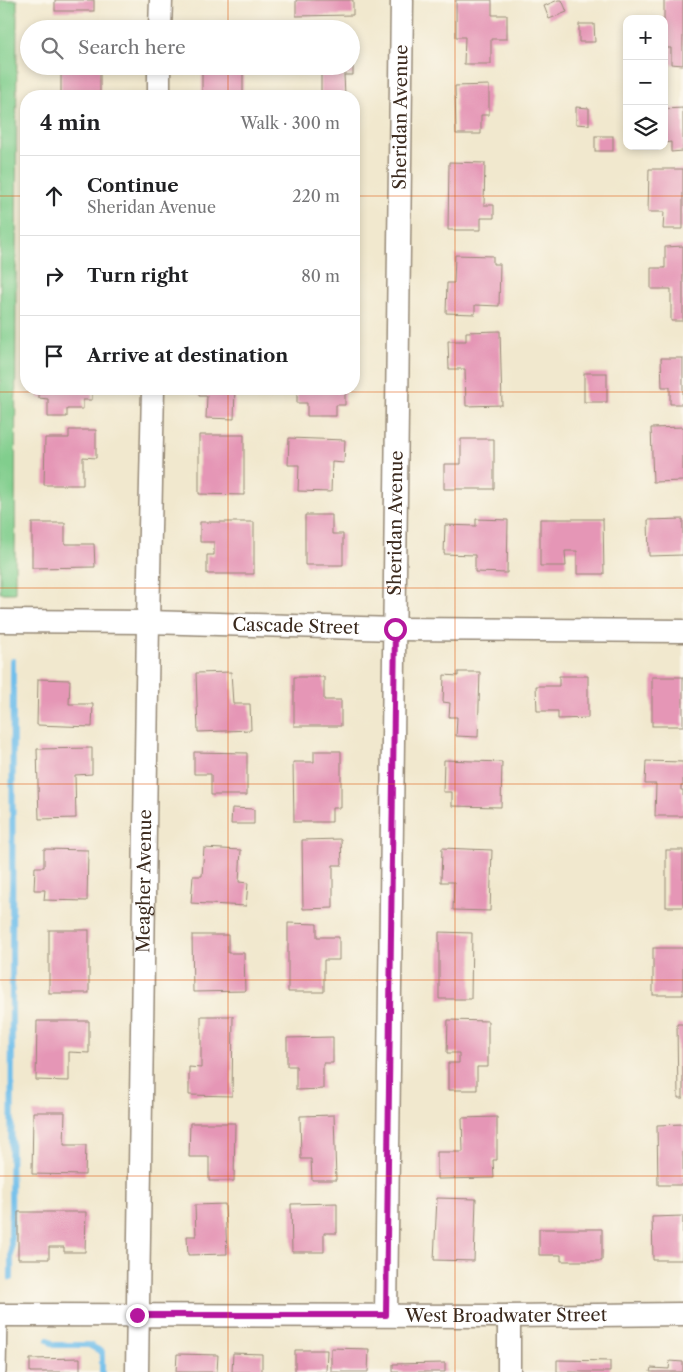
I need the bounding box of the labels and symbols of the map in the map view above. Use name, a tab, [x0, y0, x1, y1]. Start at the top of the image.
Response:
street label: Sheridan Avenue	[389, 44, 412, 190]
street label: Sheridan Avenue	[384, 450, 408, 596]
street label: Cascade Street	[232, 613, 360, 639]
route start	[384, 618, 407, 641]
street label: Meagher Avenue	[132, 809, 156, 953]
route end	[126, 1304, 149, 1327]
street label: West Broadwater Street	[404, 1304, 608, 1327]

